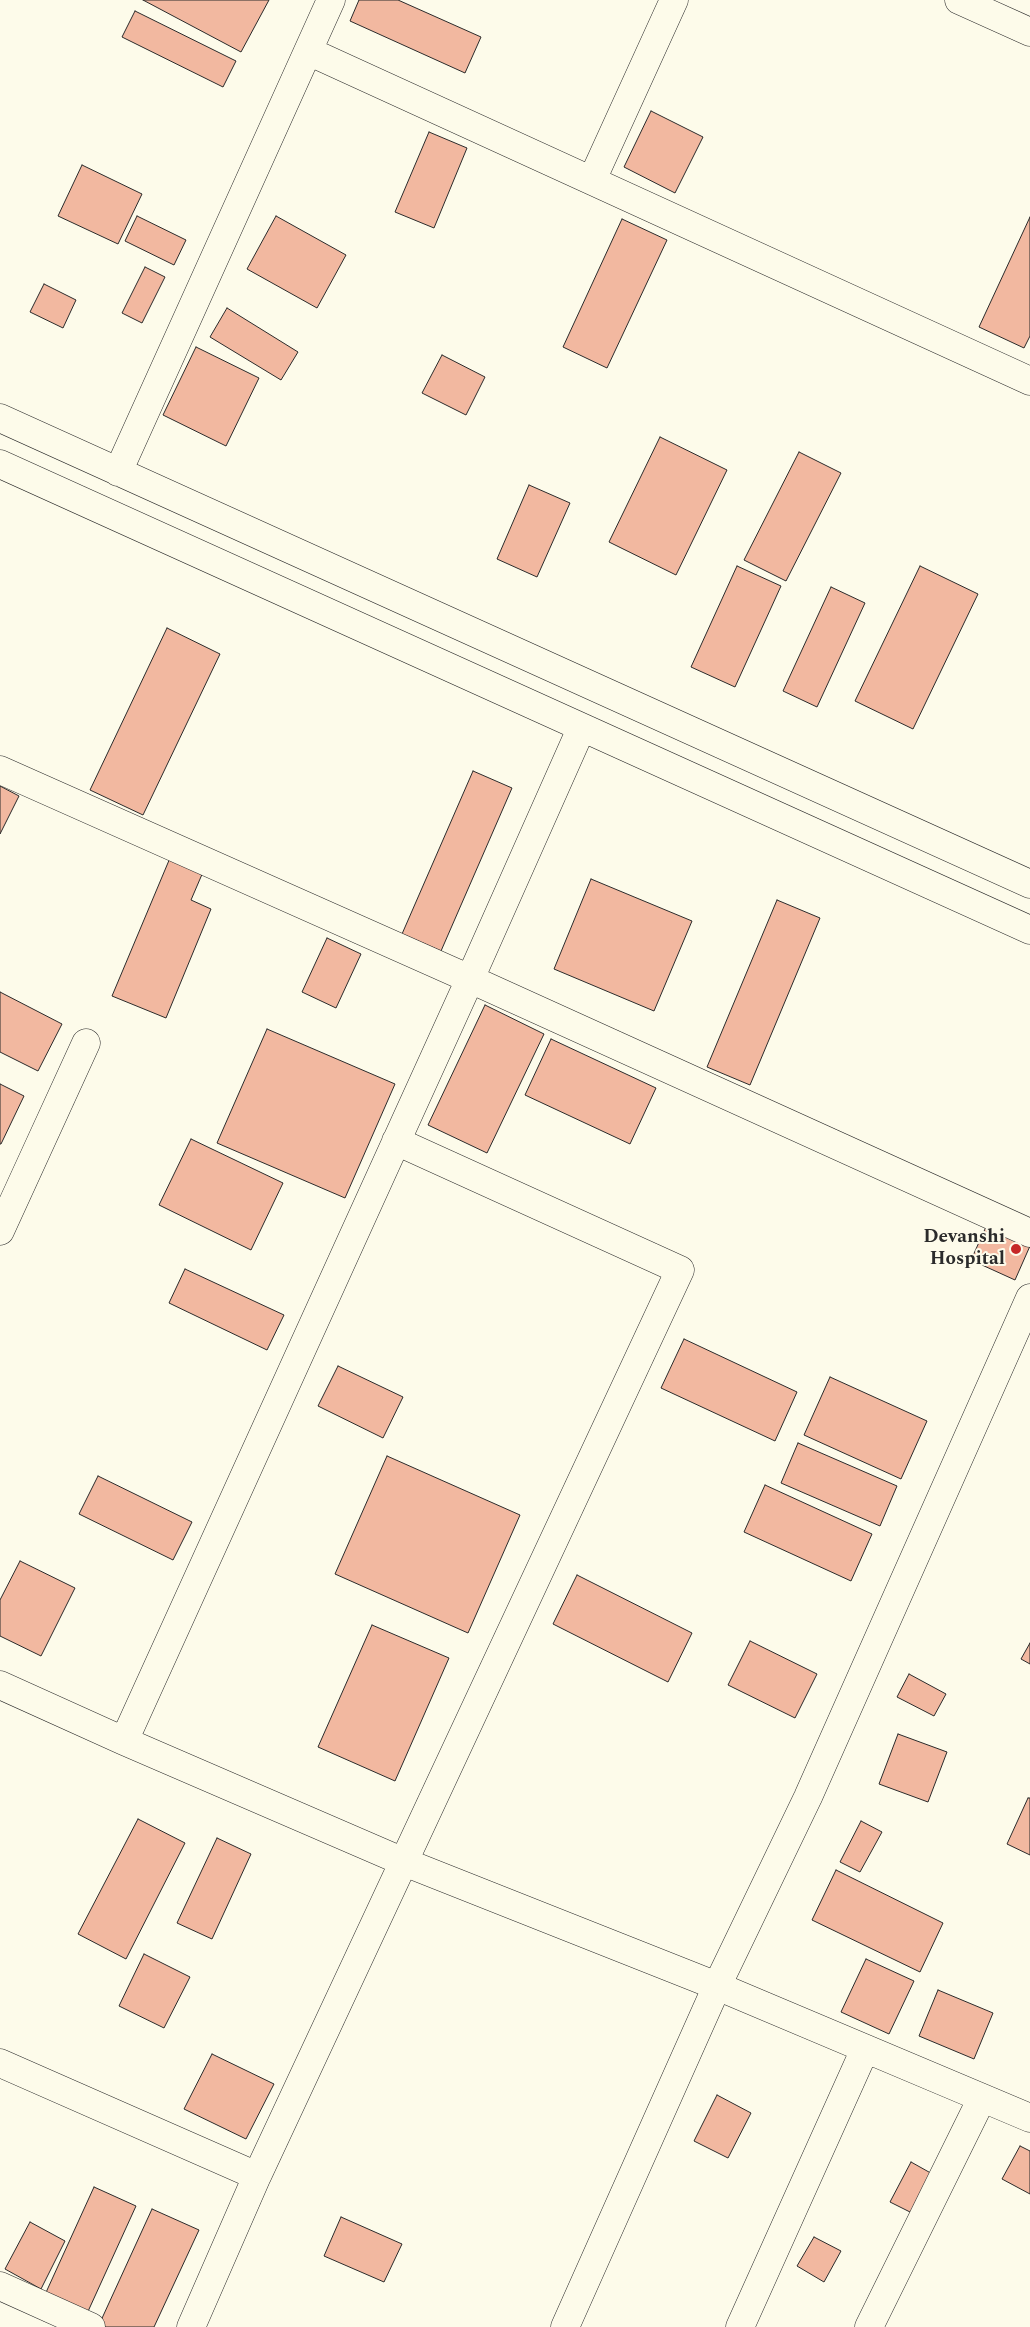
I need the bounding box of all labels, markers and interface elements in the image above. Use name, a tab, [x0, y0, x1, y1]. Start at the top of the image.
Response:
place label: Devanshi Hospital	[923, 1227, 1005, 1271]
marker: Devanshi Hospital	[1009, 1242, 1023, 1256]

